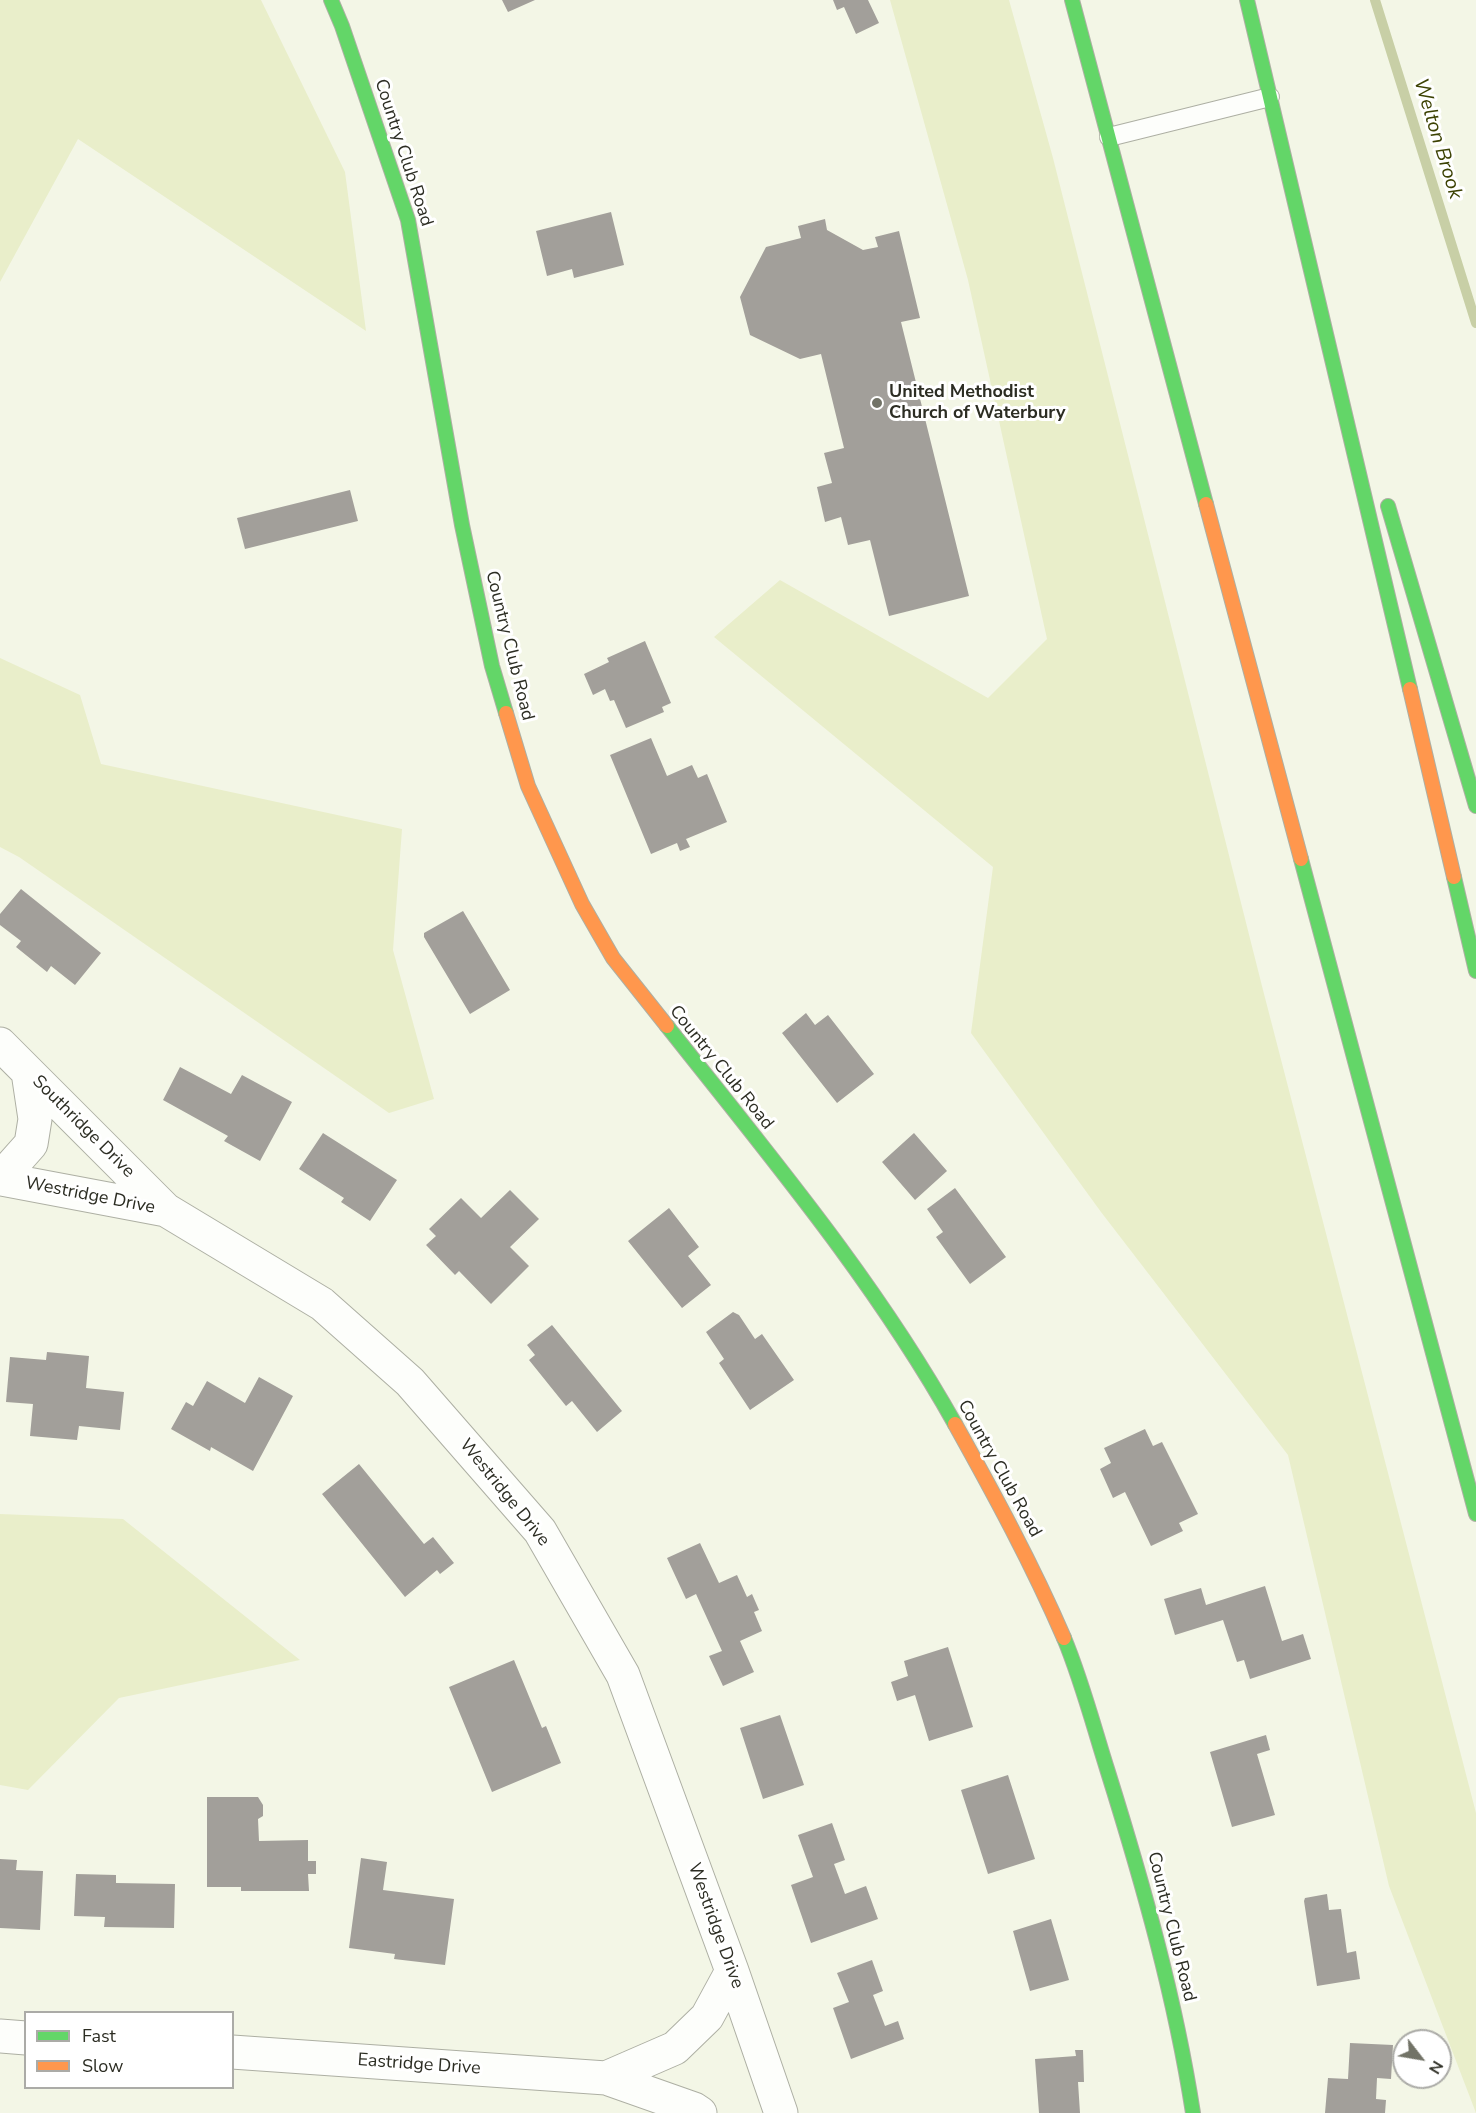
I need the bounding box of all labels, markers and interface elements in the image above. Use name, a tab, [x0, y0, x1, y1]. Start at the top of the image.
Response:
water label: Welton Brook	[1407, 76, 1467, 202]
street label: Country Club Road	[369, 77, 437, 229]
place label: United Methodist Church of Waterbury	[889, 382, 1065, 424]
marker: United Methodist Church of Waterbury	[870, 396, 884, 410]
street label: Country Club Road	[480, 569, 538, 723]
street label: Country Club Road	[664, 1002, 778, 1134]
street label: Southridge Drive	[27, 1071, 139, 1183]
street label: Westridge Drive	[23, 1173, 157, 1219]
street label: Country Club Road	[952, 1397, 1046, 1541]
street label: Westridge Drive	[454, 1435, 554, 1551]
street label: Country Club Road	[1142, 1850, 1200, 2004]
street label: Westridge Drive	[682, 1860, 748, 1992]
legend	[24, 2011, 234, 2089]
text: Fast	[82, 2024, 116, 2048]
north arrow	[1392, 2029, 1452, 2089]
street label: Eastridge Drive	[357, 2050, 481, 2080]
text: Slow	[82, 2054, 123, 2078]
text: N	[1423, 2056, 1448, 2078]

